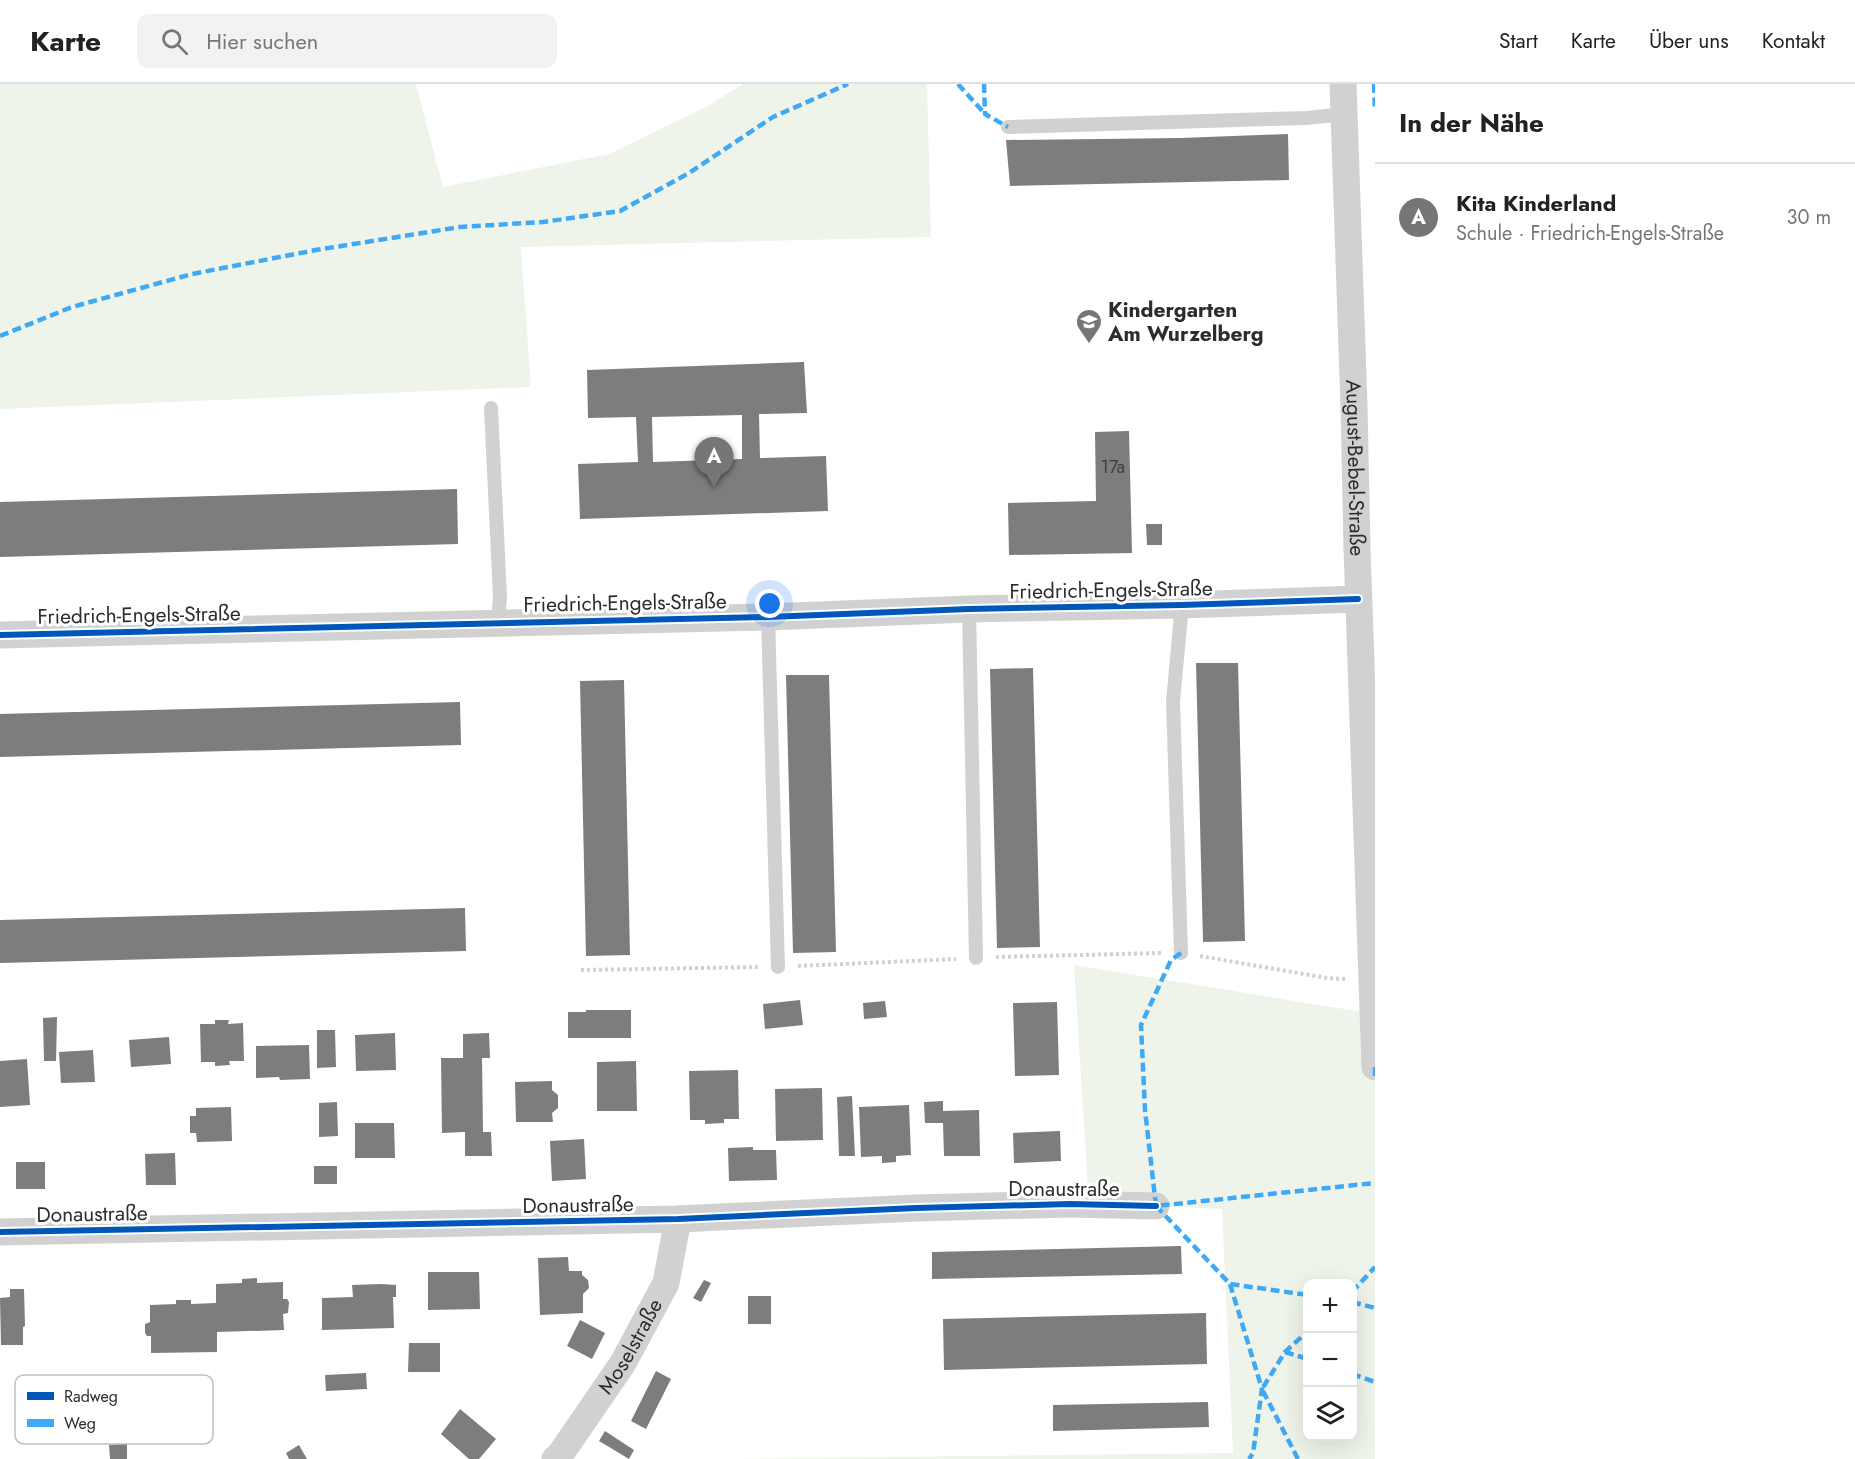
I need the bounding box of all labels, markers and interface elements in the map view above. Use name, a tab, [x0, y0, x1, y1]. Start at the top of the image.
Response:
search box	[137, 14, 557, 68]
text: Karte	[30, 21, 101, 62]
icon: search	[158, 25, 191, 58]
text: Hier suchen	[206, 25, 318, 57]
text: Start	[1499, 26, 1538, 56]
text: Karte	[1571, 26, 1616, 56]
text: Über uns	[1649, 26, 1729, 56]
text: Kontakt	[1762, 26, 1825, 56]
text: In der Nähe	[1399, 104, 1544, 142]
text: Kita Kinderland	[1456, 187, 1616, 219]
text: A	[1411, 203, 1426, 232]
text: 30 m	[1786, 203, 1831, 232]
text: Schule · Friedrich-Engels-Straße	[1456, 219, 1724, 248]
place label: Kindergarten Am Wurzelberg	[1107, 295, 1264, 349]
school or university icon: Kindergarten Am Wurzelberg	[1074, 307, 1104, 345]
street label: August-Bebel-Straße	[1338, 379, 1372, 557]
pin: A	[694, 438, 734, 487]
house number: 17a	[1101, 454, 1125, 480]
street label: Friedrich-Engels-Straße	[1009, 573, 1213, 607]
street label: Friedrich-Engels-Straße	[523, 586, 727, 620]
your location	[755, 589, 784, 618]
street label: Friedrich-Engels-Straße	[37, 598, 241, 632]
street label: Donaustraße	[1008, 1174, 1120, 1204]
street label: Donaustraße	[522, 1189, 634, 1221]
street label: Donaustraße	[36, 1198, 148, 1230]
map controls	[1303, 1279, 1357, 1441]
button: +	[1303, 1279, 1357, 1333]
street label: Moselstraße	[591, 1293, 670, 1400]
button: −	[1303, 1333, 1357, 1387]
legend	[15, 1375, 213, 1444]
text: Radweg	[64, 1385, 118, 1408]
button: layers	[1303, 1387, 1357, 1441]
text: Weg	[64, 1412, 96, 1435]

